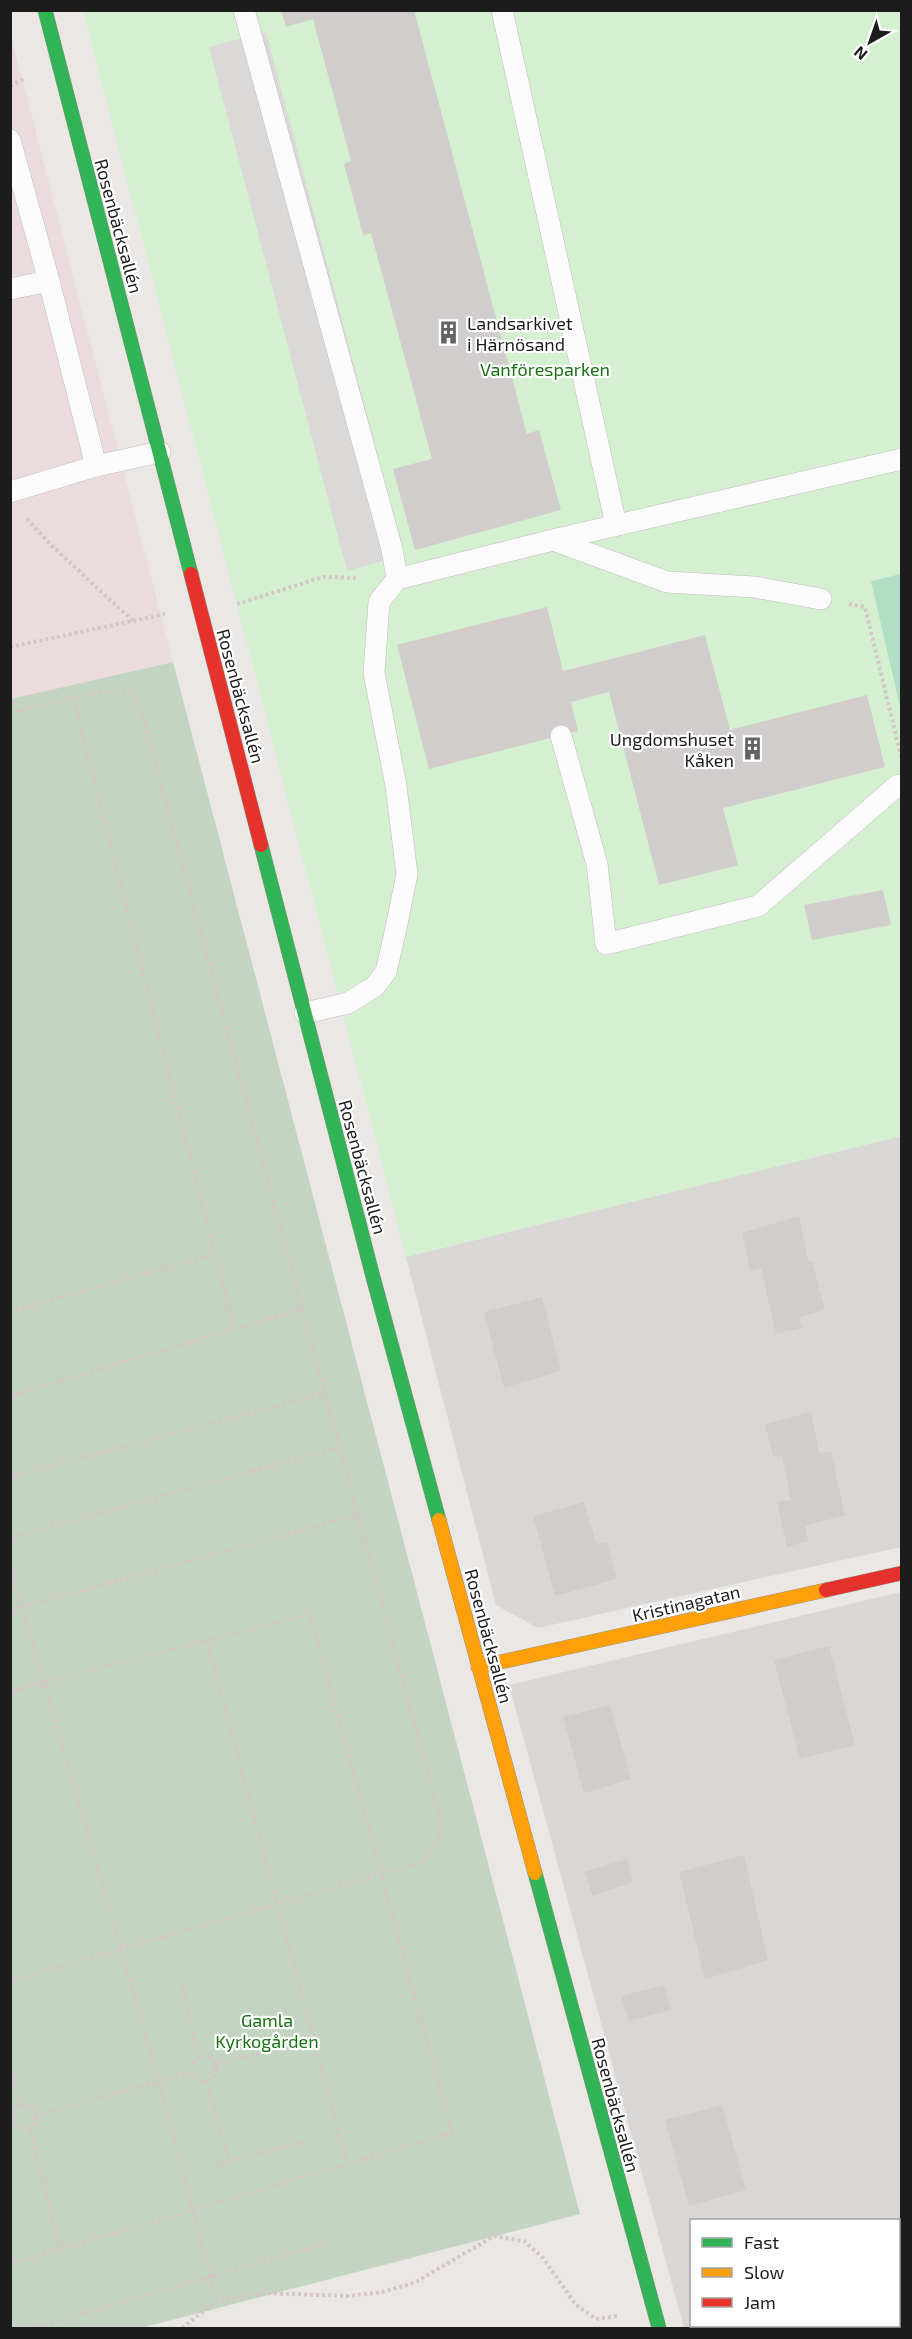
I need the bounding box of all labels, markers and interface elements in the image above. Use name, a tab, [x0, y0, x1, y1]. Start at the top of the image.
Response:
north arrow	[840, 12, 900, 72]
text: N	[850, 43, 871, 65]
street label: Rosenbäcksallén	[90, 156, 148, 296]
place label: Landsarkivet i Härnösand	[467, 312, 573, 355]
building icon: Landsarkivet i Härnösand	[436, 320, 462, 346]
park label: Vanföresparken	[480, 358, 610, 380]
street label: Rosenbäcksallén	[212, 626, 270, 766]
place label: Ungdomshuset Kåken	[610, 728, 734, 771]
building icon: Ungdomshuset Kåken	[739, 736, 765, 762]
street label: Rosenbäcksallén	[334, 1097, 392, 1237]
street label: Rosenbäcksallén	[460, 1566, 518, 1706]
street label: Kristinagatan	[630, 1580, 742, 1626]
park label: Gamla Kyrkogården	[215, 2009, 319, 2052]
street label: Rosenbäcksallén	[587, 2035, 645, 2175]
legend	[690, 2219, 900, 2327]
text: Fast	[744, 2231, 779, 2253]
text: Slow	[744, 2261, 785, 2283]
text: Jam	[744, 2291, 776, 2313]

